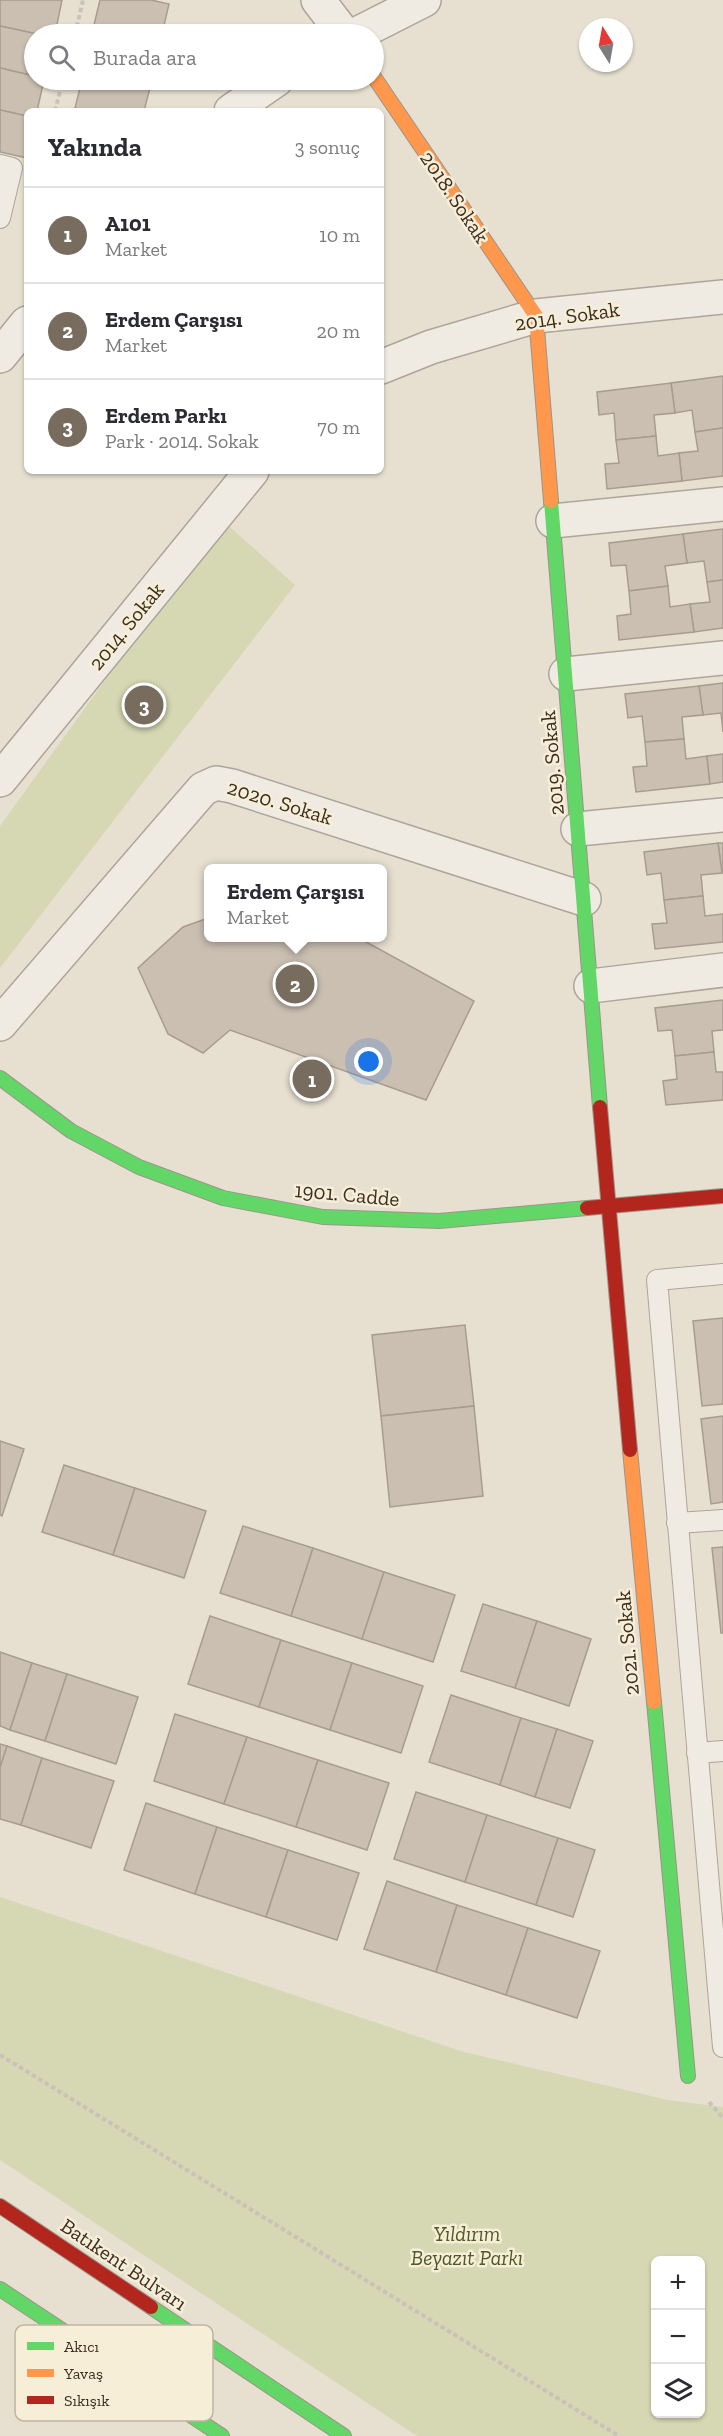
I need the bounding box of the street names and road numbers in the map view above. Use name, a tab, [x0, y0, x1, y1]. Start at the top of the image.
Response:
street label: 2018. Sokak	[415, 146, 495, 248]
street label: 2014. Sokak	[513, 296, 621, 336]
street label: 2014. Sokak	[83, 577, 169, 675]
street label: 2019. Sokak	[535, 709, 569, 817]
street label: 2020. Sokak	[224, 774, 336, 830]
street label: 1901. Cadde	[293, 1177, 401, 1211]
street label: 2021. Sokak	[610, 1590, 644, 1696]
street label: Batıkent Bulvarı	[56, 2213, 192, 2315]

